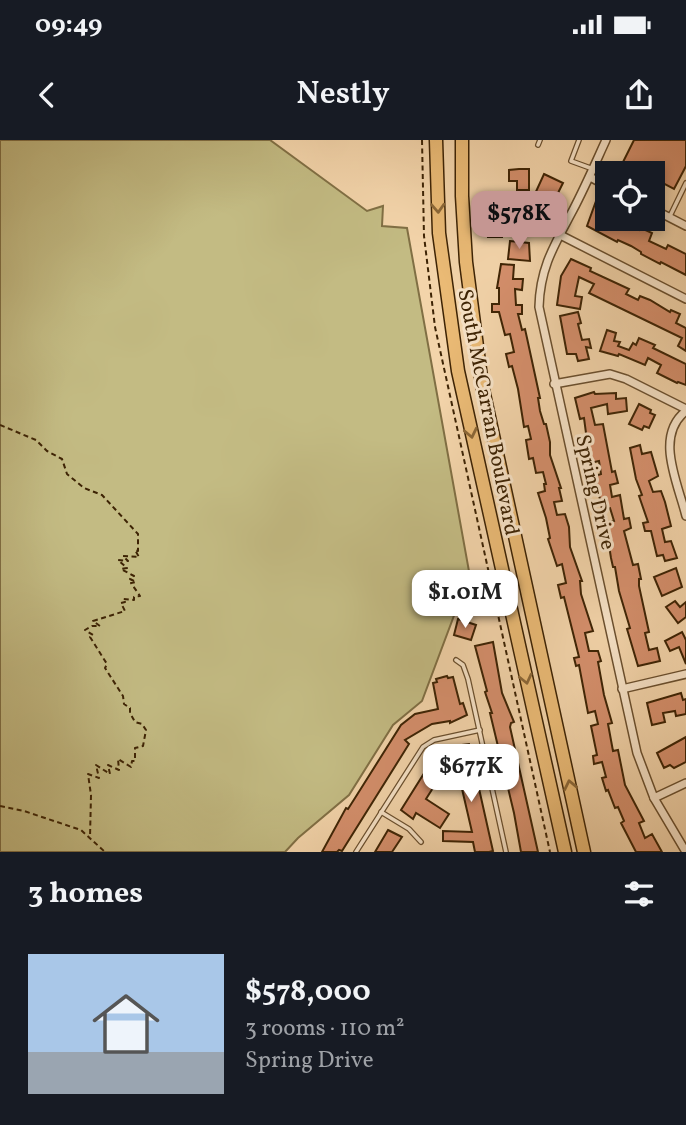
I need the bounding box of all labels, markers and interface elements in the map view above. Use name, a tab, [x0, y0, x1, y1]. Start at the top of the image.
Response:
text: 09:49	[35, 7, 102, 43]
text: Nestly	[296, 73, 390, 117]
icon: back	[28, 76, 66, 114]
icon: share	[620, 76, 658, 114]
map controls	[595, 161, 665, 231]
button: locate	[595, 161, 665, 231]
pin: $578K	[470, 192, 568, 251]
text: $578K	[487, 198, 551, 230]
one-way arrow	[430, 203, 445, 214]
street label: South McCarran Boulevard	[449, 287, 526, 538]
one-way arrow	[463, 427, 477, 439]
street label: Spring Drive	[567, 432, 622, 553]
pin: $1.01M	[408, 570, 522, 630]
text: $1.01M	[428, 577, 502, 609]
one-way arrow	[518, 673, 532, 685]
pin: $677K	[422, 744, 520, 804]
text: $677K	[439, 751, 503, 783]
one-way arrow	[563, 779, 578, 791]
text: 3 homes	[28, 873, 143, 915]
icon: filters	[620, 875, 658, 913]
text: $578,000	[245, 971, 371, 1013]
icon: home	[84, 982, 168, 1066]
text: 3 rooms · 110 m²	[245, 1013, 405, 1045]
text: Spring Drive	[245, 1045, 374, 1077]

